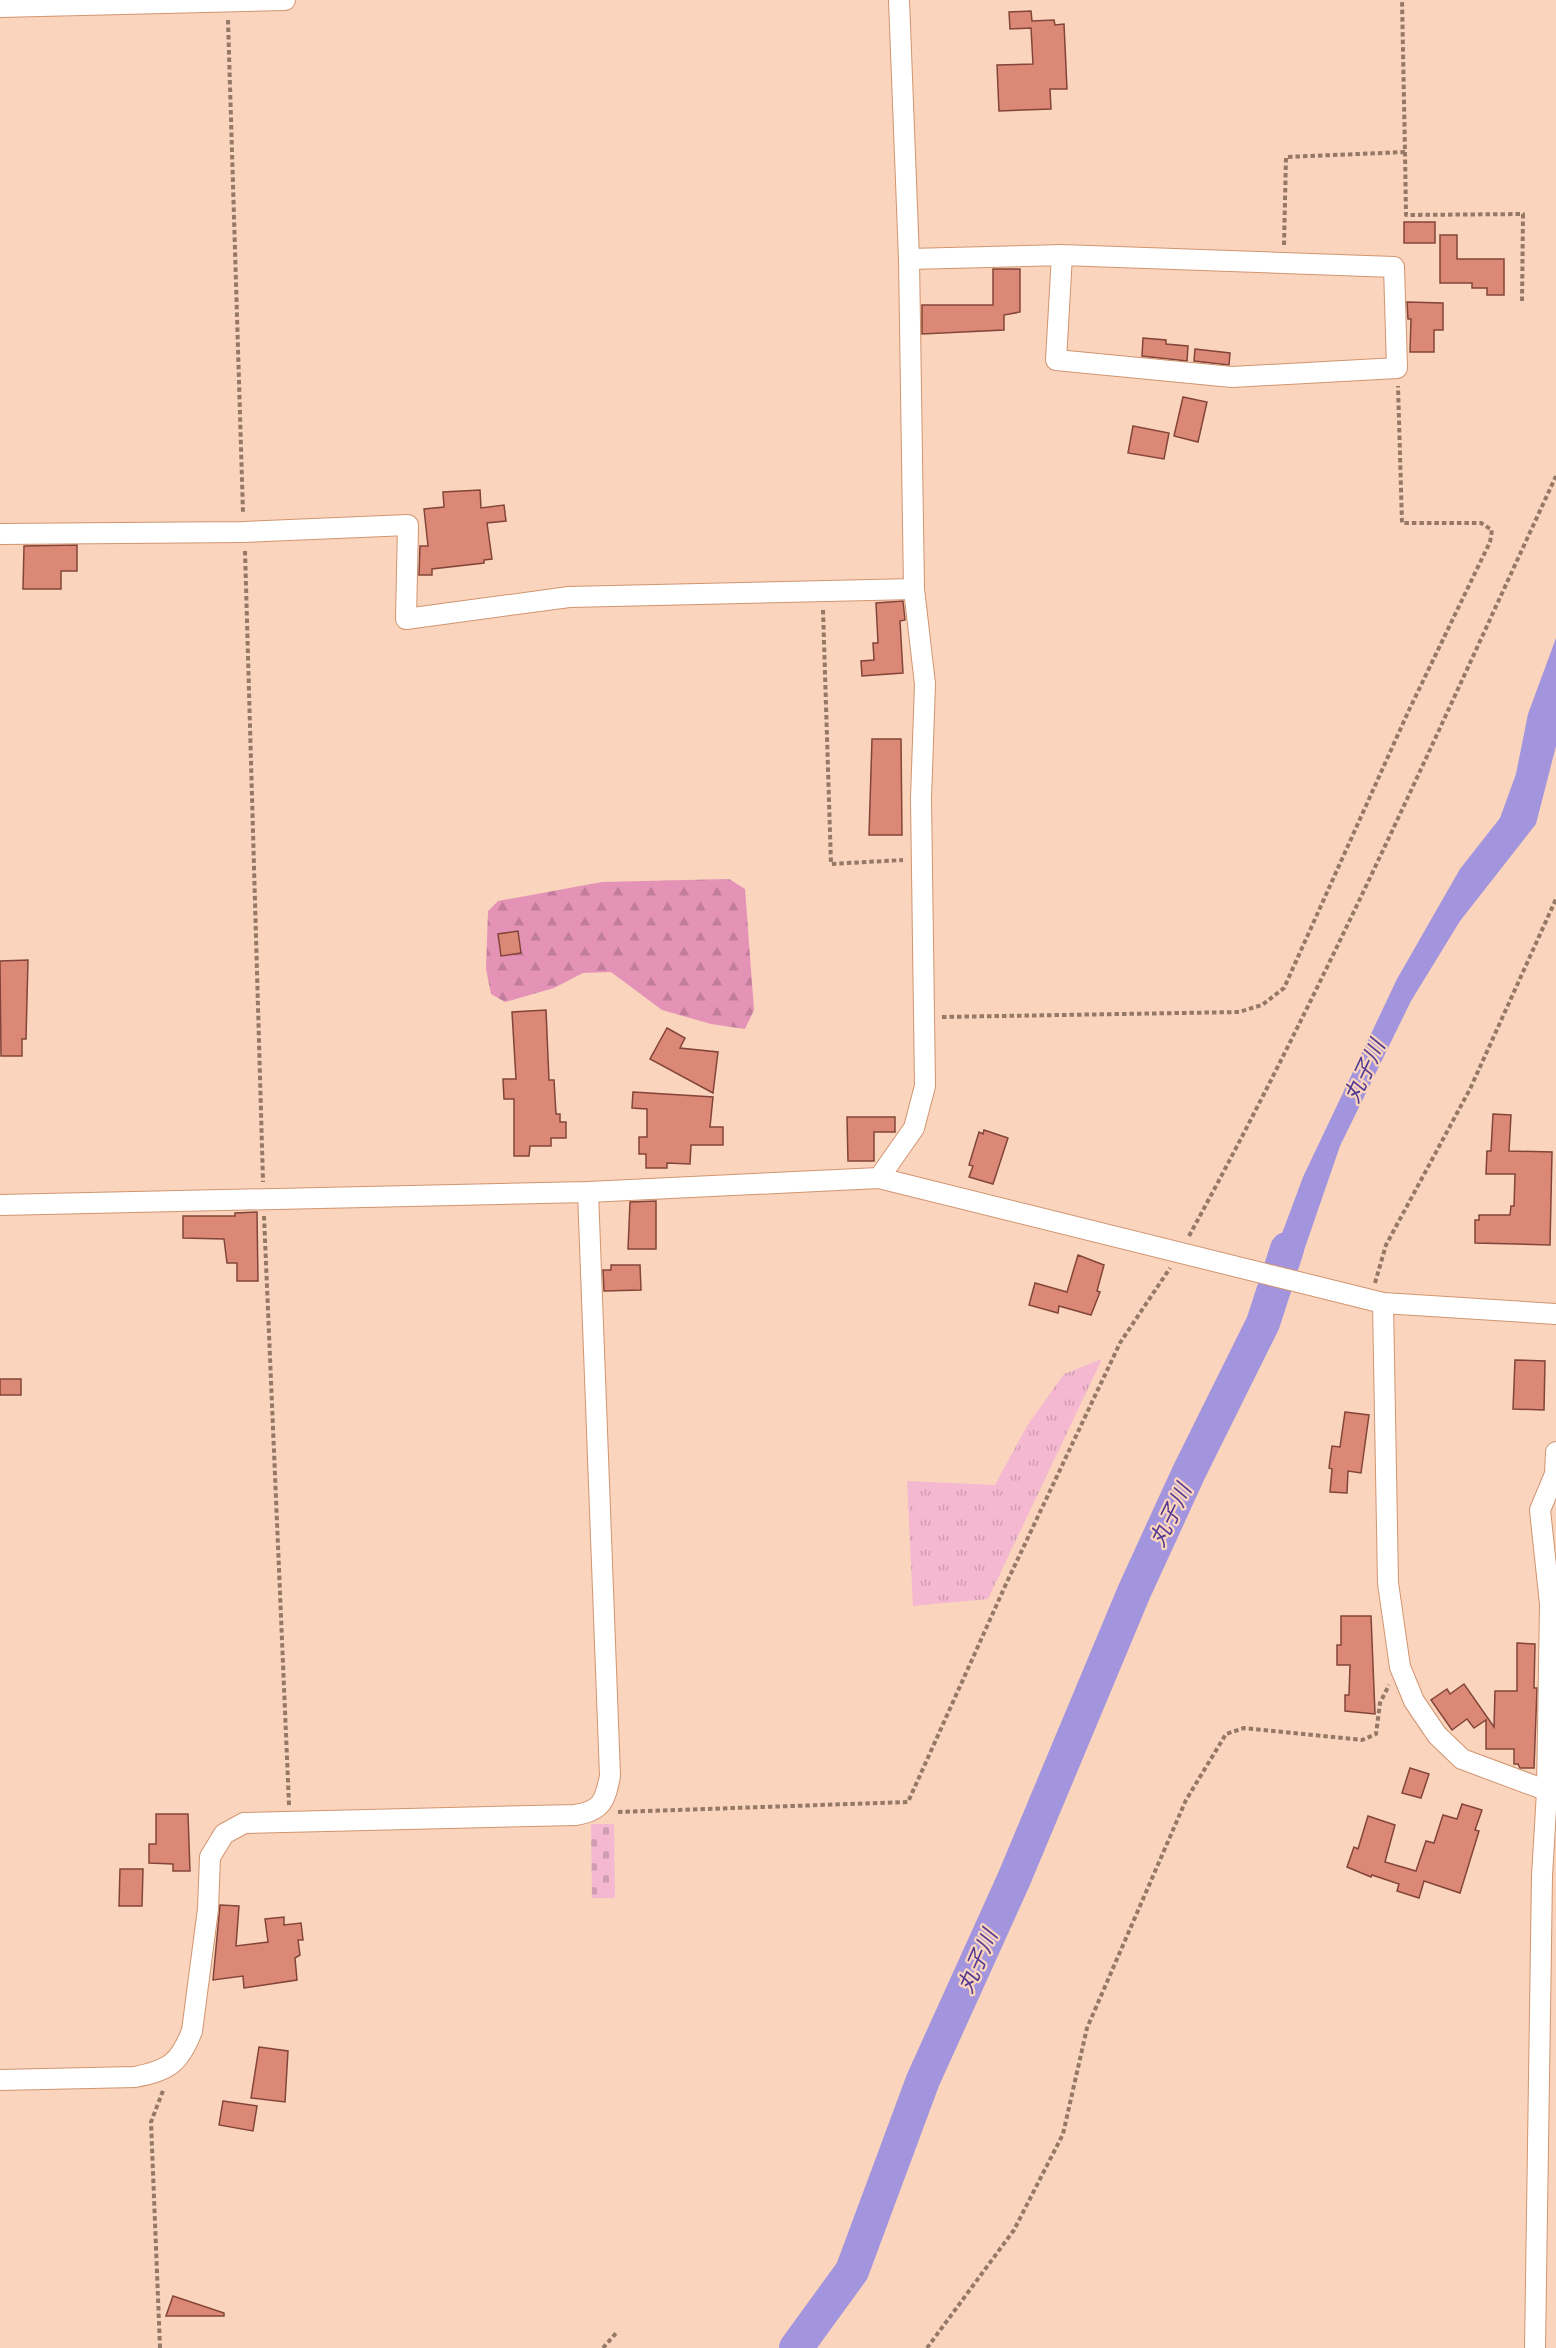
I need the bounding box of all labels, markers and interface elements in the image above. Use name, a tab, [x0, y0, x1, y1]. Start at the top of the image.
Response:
water label: 丸子川	[1337, 1033, 1390, 1106]
water label: 丸子川	[1143, 1477, 1196, 1550]
water label: 丸子川	[951, 1923, 1002, 1996]

